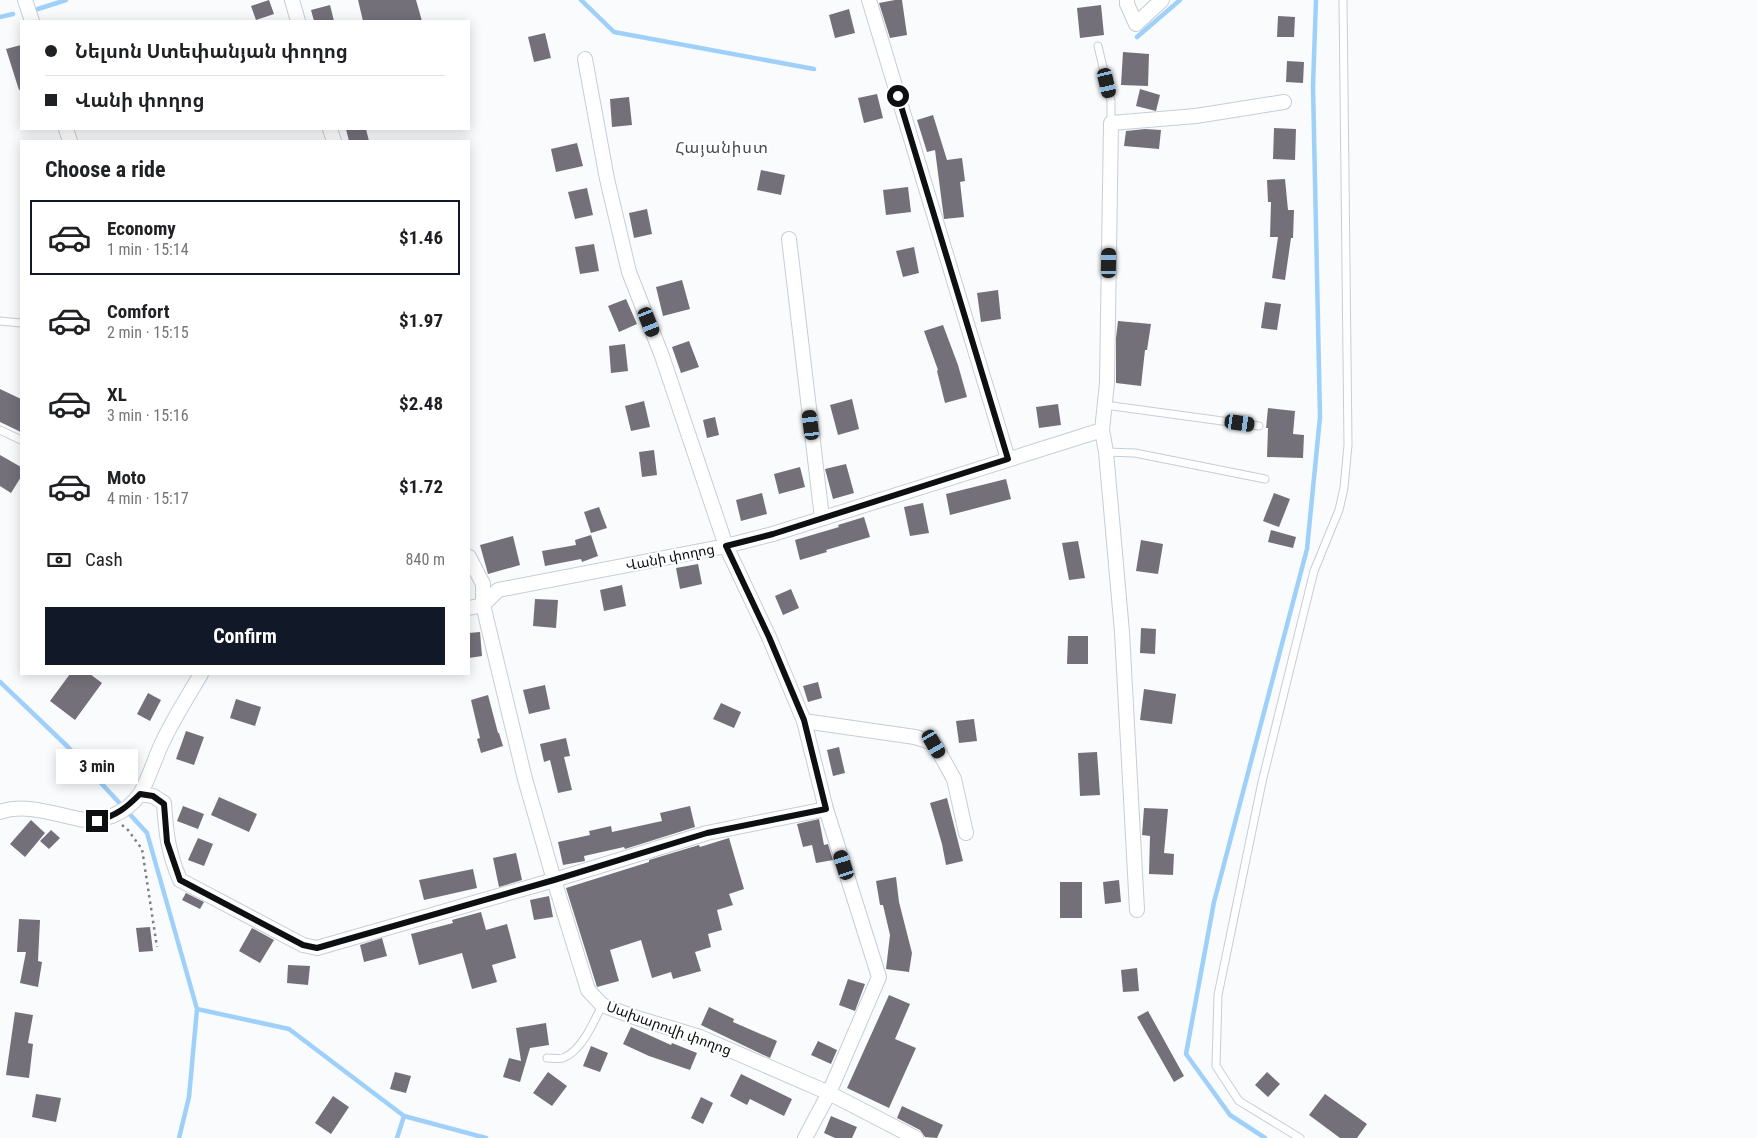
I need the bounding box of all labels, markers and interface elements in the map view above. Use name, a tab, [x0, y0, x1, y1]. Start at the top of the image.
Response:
text: Նելսոն Ստեփանյան փողոց	[75, 40, 348, 63]
car	[1096, 67, 1117, 99]
route start	[887, 85, 909, 107]
text: Վանի փողոց	[75, 89, 205, 112]
district label: Հայանիստ	[675, 138, 769, 157]
text: Choose a ride	[45, 157, 166, 182]
icon: car	[47, 215, 92, 260]
text: Economy	[107, 217, 176, 240]
text: $1.46	[399, 226, 443, 249]
text: 1 min · 15:14	[107, 240, 189, 259]
car	[1101, 248, 1116, 278]
icon: car	[47, 298, 92, 343]
text: Comfort	[107, 300, 170, 323]
car	[636, 305, 661, 339]
text: $1.97	[399, 309, 443, 332]
text: 2 min · 15:15	[107, 323, 189, 342]
icon: car	[47, 381, 92, 426]
text: XL	[107, 383, 127, 406]
text: $2.48	[399, 392, 443, 415]
text: 3 min · 15:16	[107, 406, 189, 425]
car	[801, 409, 820, 441]
car	[1224, 413, 1255, 433]
icon: car	[47, 464, 92, 509]
text: Moto	[107, 466, 146, 489]
text: $1.72	[399, 475, 443, 498]
text: 4 min · 15:17	[107, 489, 189, 508]
street label: Վանի փողոց	[624, 541, 716, 573]
icon: cash	[45, 546, 73, 574]
text: Cash	[85, 548, 123, 571]
text: 840 m	[406, 550, 445, 569]
button: Confirm	[45, 607, 445, 665]
car	[920, 727, 947, 761]
callout: 3 min	[56, 748, 138, 784]
text: 3 min	[79, 757, 115, 776]
route end	[86, 810, 108, 832]
car	[832, 848, 855, 882]
street label: Սախարովի փողոց	[604, 998, 734, 1058]

